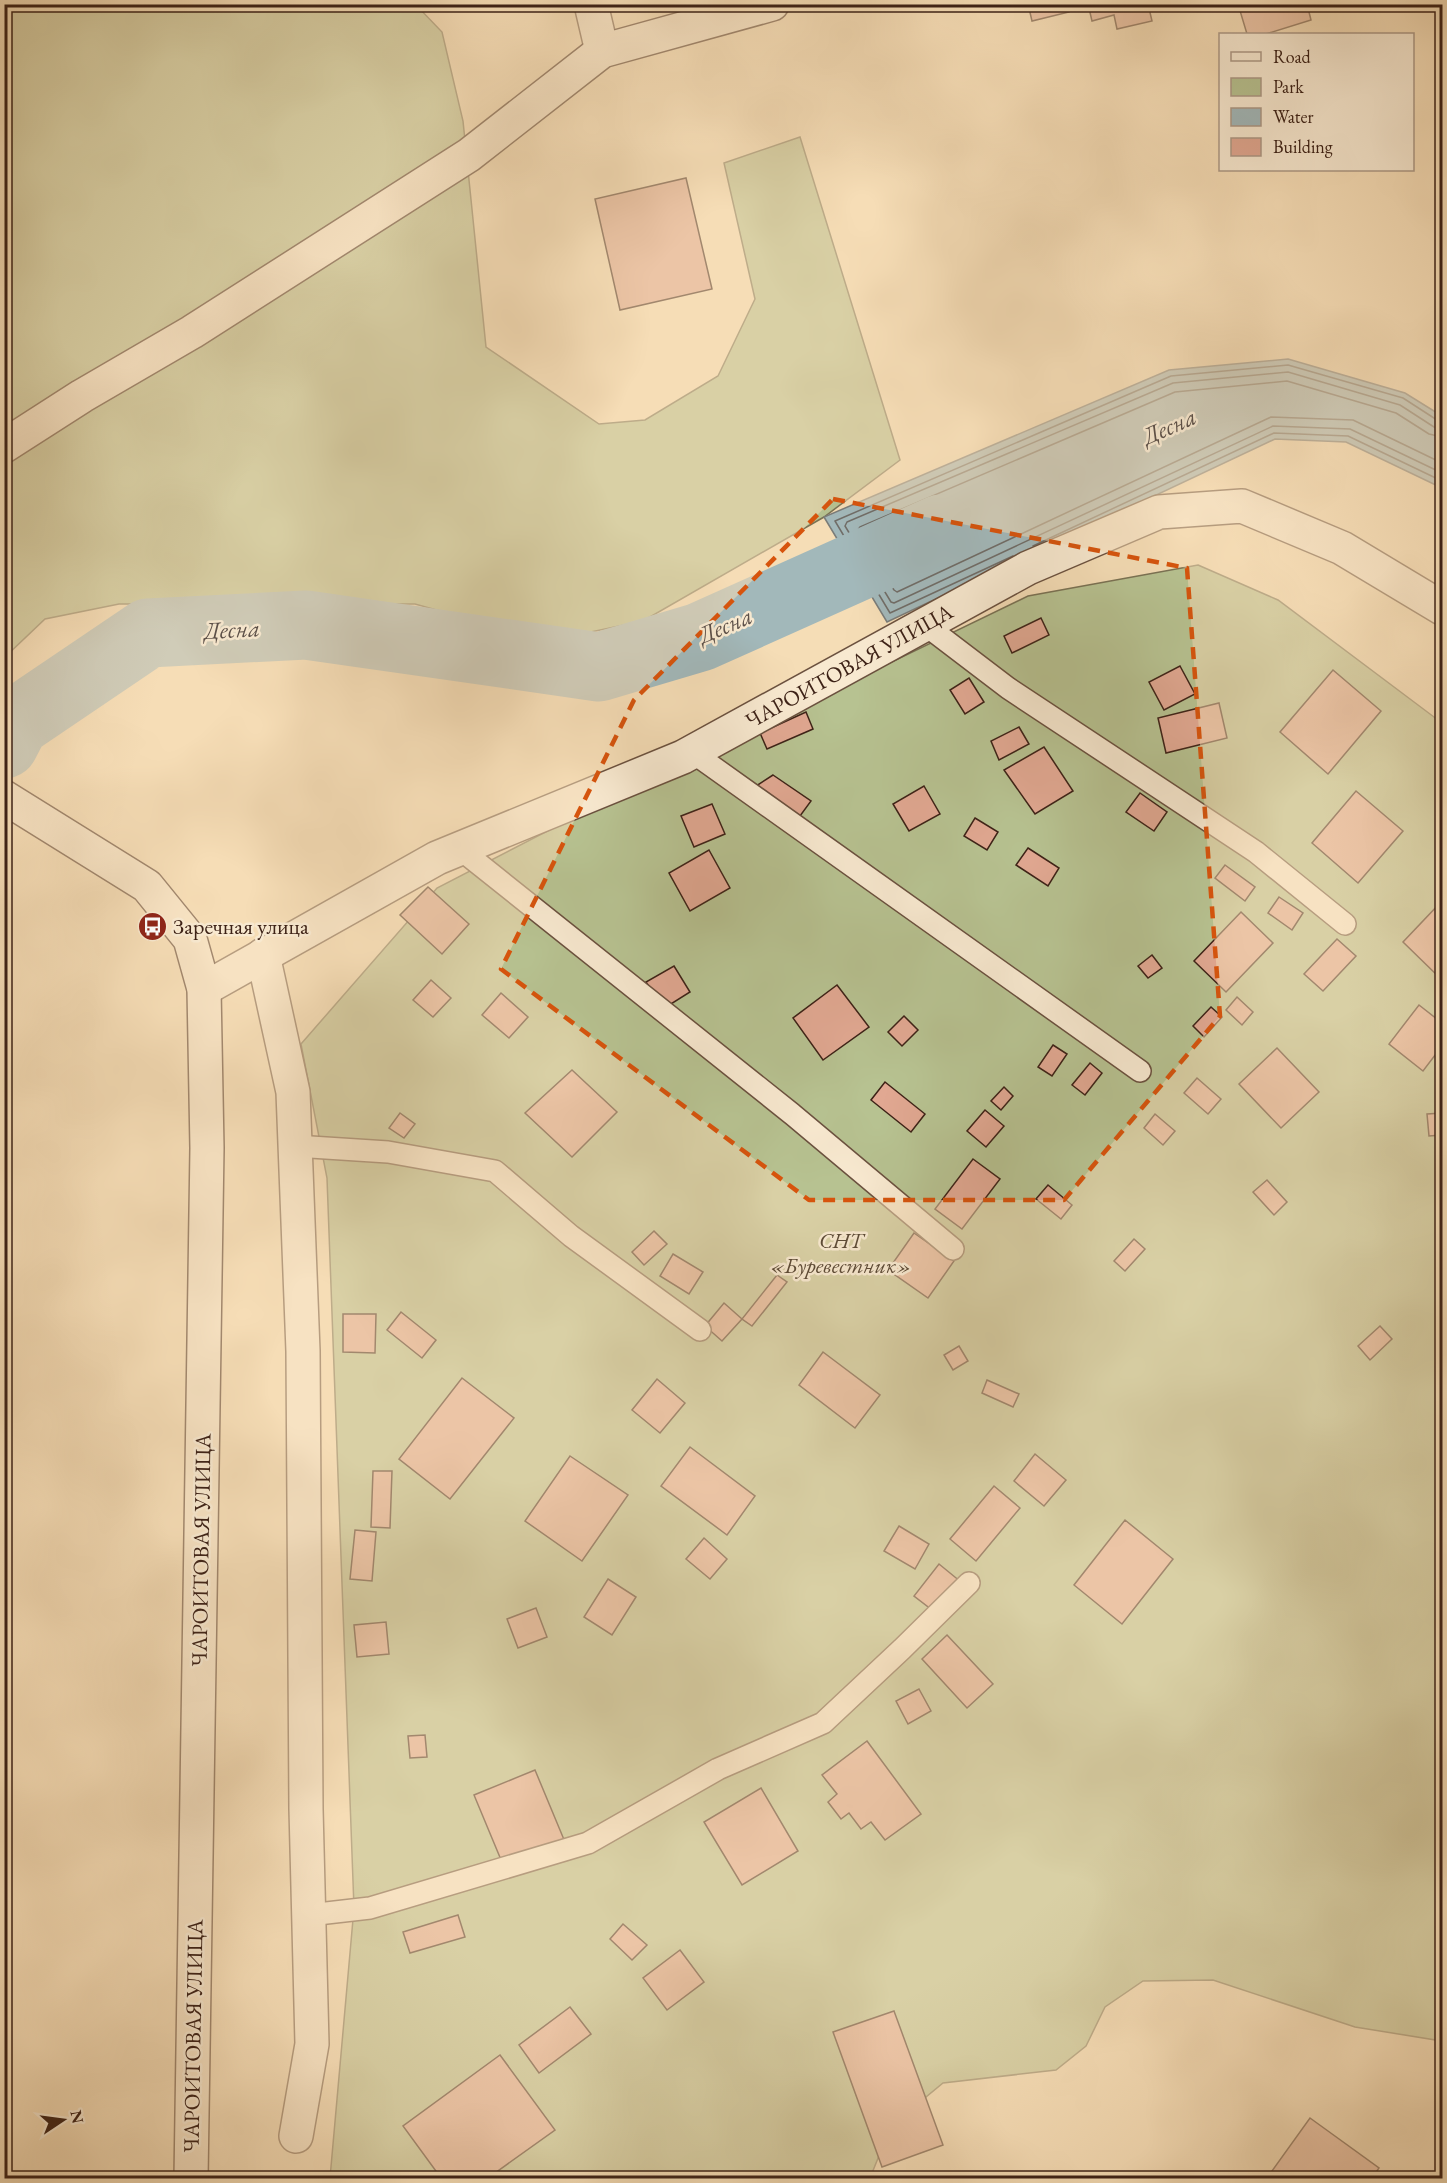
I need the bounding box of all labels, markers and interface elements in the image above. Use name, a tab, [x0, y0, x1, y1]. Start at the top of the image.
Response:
legend	[1219, 33, 1414, 171]
text: Road	[1273, 45, 1312, 68]
text: Park	[1273, 75, 1304, 98]
text: Water	[1273, 105, 1314, 128]
text: Building	[1273, 135, 1333, 158]
water label: Десна	[1135, 401, 1201, 452]
street label: ЧАРОИТОВАЯ УЛИЦА	[740, 596, 959, 735]
water label: Десна	[691, 600, 757, 651]
water label: Десна	[201, 612, 261, 646]
bus stop icon: Заречная улица	[136, 910, 168, 942]
place label: Заречная улица	[173, 912, 309, 941]
park label: СНТ «Буревестник»	[771, 1226, 911, 1280]
street label: ЧАРОИТОВАЯ УЛИЦА	[184, 1432, 218, 1667]
street label: ЧАРОИТОВАЯ УЛИЦА	[176, 1918, 210, 2153]
north arrow	[33, 2090, 93, 2150]
text: N	[65, 2108, 89, 2125]

